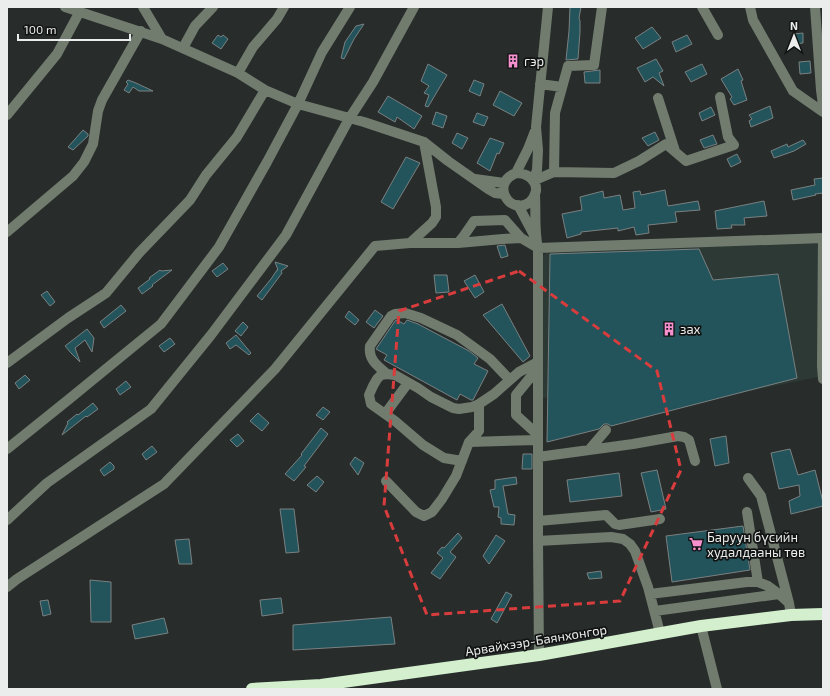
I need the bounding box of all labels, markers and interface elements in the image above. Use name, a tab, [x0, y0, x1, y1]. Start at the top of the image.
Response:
scale bar	[18, 16, 130, 42]
north arrow	[774, 16, 814, 56]
text: N	[790, 19, 798, 32]
text: 100 m	[24, 22, 56, 36]
building icon: гэр	[505, 53, 521, 69]
place label: гэр	[524, 53, 544, 69]
building icon: зах	[661, 321, 677, 337]
place label: зах	[680, 321, 701, 337]
place label: Баруун бүсийн худалдааны төв	[707, 529, 805, 560]
supermarket icon: Баруун бүсийн худалдааны төв	[688, 536, 704, 552]
street label: Арвайхээр-Баянхонгор	[464, 621, 608, 659]

